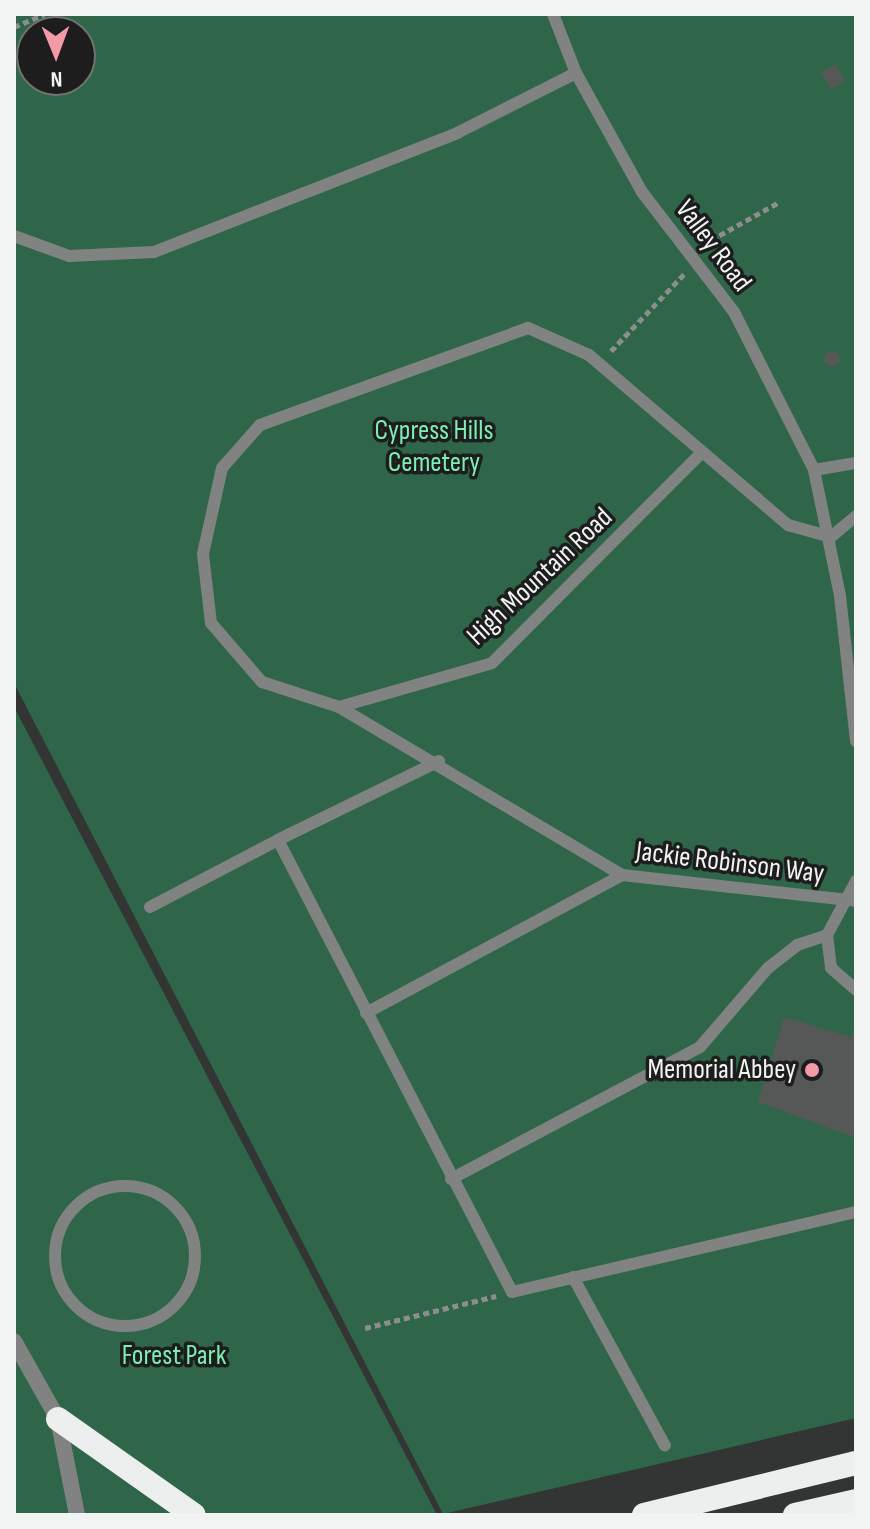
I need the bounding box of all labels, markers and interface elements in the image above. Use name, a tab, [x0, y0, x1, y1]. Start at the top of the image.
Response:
north arrow	[16, 16, 96, 96]
text: N	[50, 65, 63, 92]
street label: Valley Road	[668, 194, 758, 298]
park label: Cypress Hills Cemetery	[375, 414, 493, 480]
street label: High Mountain Road	[460, 501, 620, 653]
street label: Jackie Robinson Way	[634, 835, 826, 891]
place label: Memorial Abbey	[647, 1053, 796, 1087]
marker: Memorial Abbey	[803, 1061, 821, 1079]
park label: Forest Park	[122, 1339, 226, 1373]

